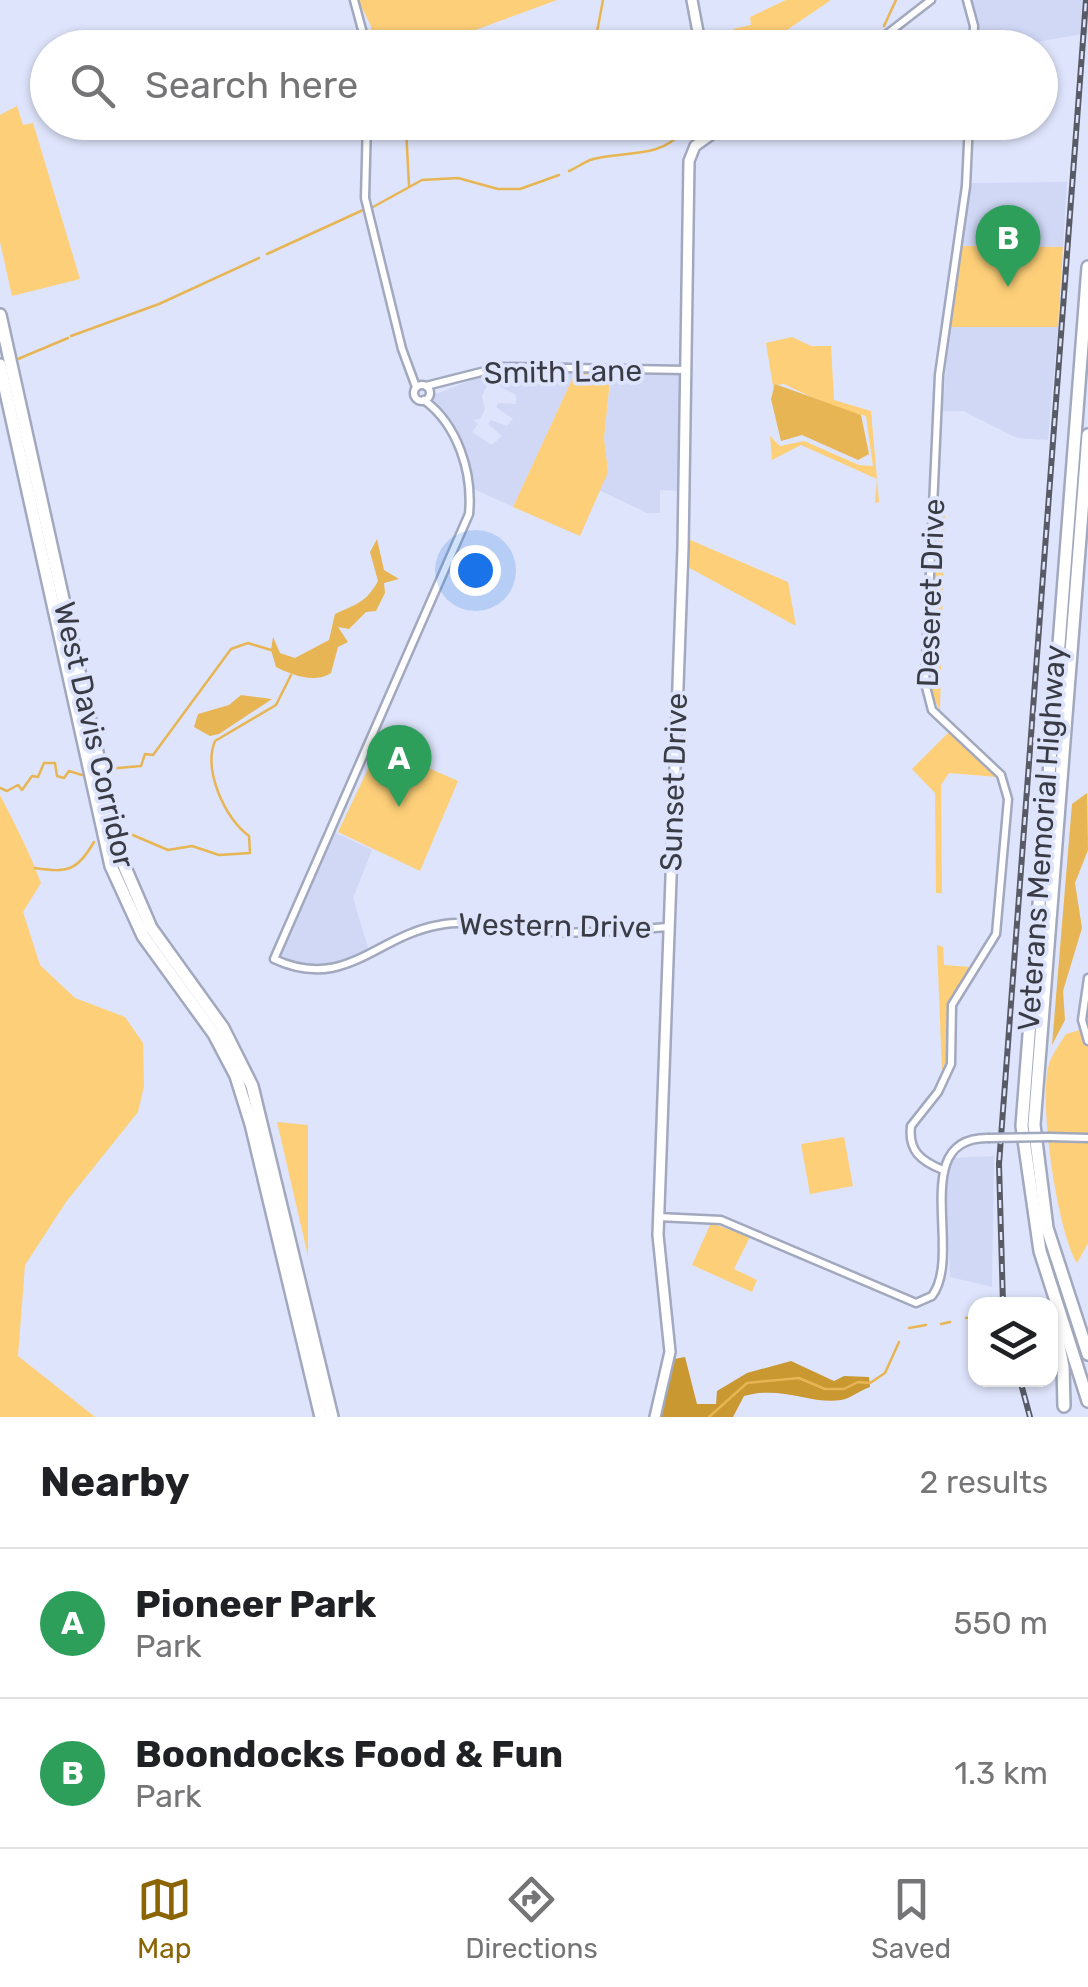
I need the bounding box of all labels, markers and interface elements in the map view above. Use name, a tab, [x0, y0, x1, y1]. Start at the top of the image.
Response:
search box	[30, 30, 1058, 140]
icon: search	[65, 58, 120, 113]
text: Search here	[145, 62, 358, 108]
pin: B	[976, 204, 1040, 287]
street label: Smith Lane	[484, 353, 642, 391]
street label: Deseret Drive	[910, 498, 952, 688]
your location	[450, 545, 501, 596]
street label: West Davis Corridor	[46, 599, 142, 872]
street label: Veterans Memorial Highway	[1011, 644, 1073, 1032]
street label: Sunset Drive	[653, 692, 695, 872]
pin: A	[366, 724, 432, 807]
street label: Western Drive	[458, 906, 652, 946]
map controls	[968, 1297, 1058, 1387]
button: layers	[968, 1297, 1058, 1387]
text: Nearby	[40, 1457, 190, 1507]
text: 2 results	[919, 1463, 1048, 1501]
text: Pioneer Park	[135, 1581, 376, 1627]
text: A	[61, 1604, 84, 1642]
text: 550 m	[953, 1604, 1048, 1642]
text: Park	[135, 1627, 202, 1665]
text: Boondocks Food & Fun	[135, 1731, 563, 1777]
text: B	[61, 1754, 84, 1792]
text: 1.3 km	[954, 1754, 1048, 1792]
text: Park	[135, 1777, 202, 1815]
tab: Map	[137, 1872, 192, 1965]
tab: Directions	[465, 1872, 598, 1965]
tab: Saved	[871, 1872, 951, 1965]

